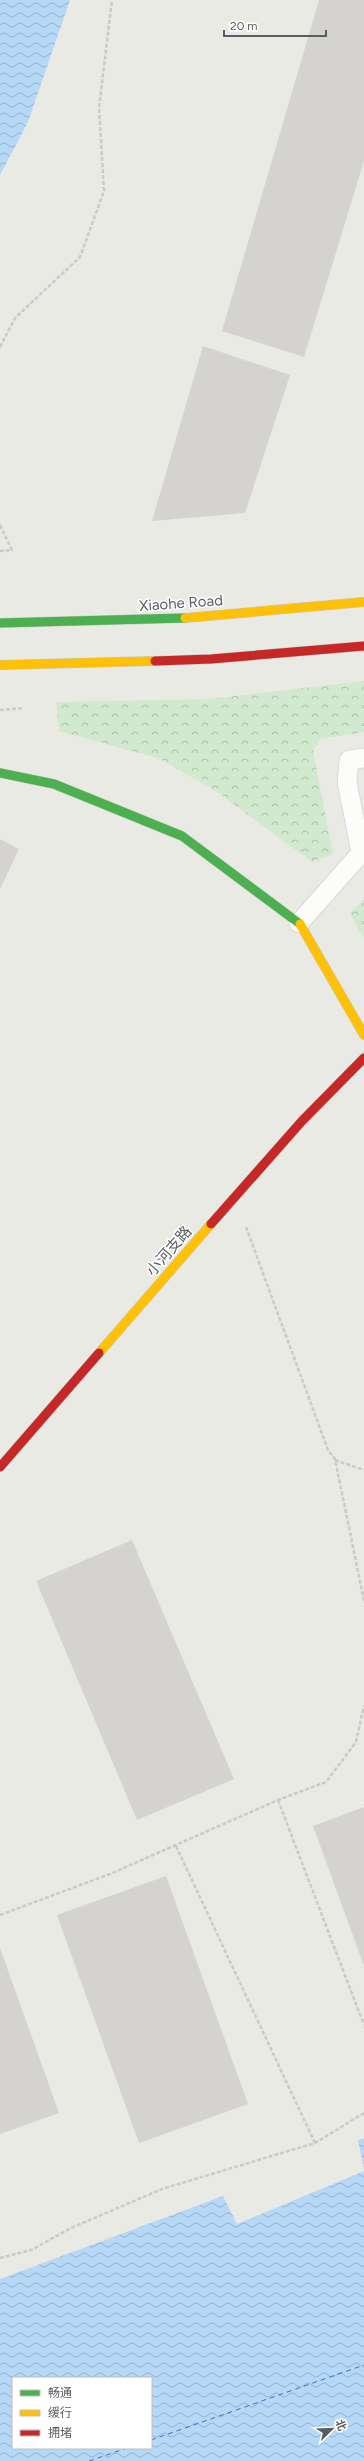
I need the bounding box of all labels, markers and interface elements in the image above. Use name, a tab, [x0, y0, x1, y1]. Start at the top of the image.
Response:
scale bar	[224, 12, 326, 38]
text: 20 m	[230, 19, 258, 33]
street label: Xiaohe Road	[139, 591, 223, 615]
street label: 小河支路	[143, 1222, 195, 1280]
legend	[12, 2377, 152, 2449]
text: 畅通	[48, 2386, 72, 2400]
text: 缓行	[48, 2406, 72, 2420]
north arrow	[312, 2409, 352, 2449]
text: 北	[333, 2418, 349, 2433]
text: 拥堵	[48, 2426, 72, 2440]

